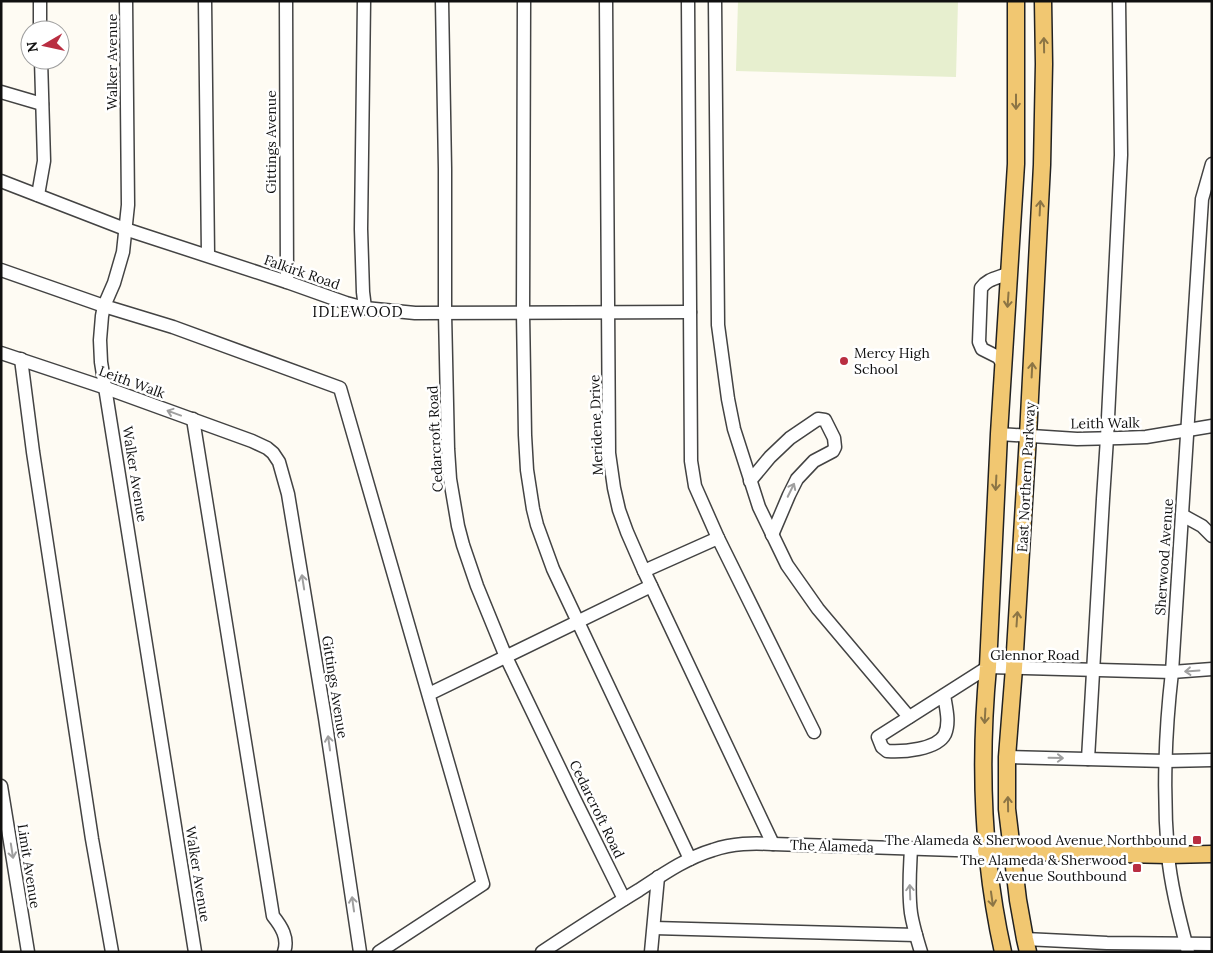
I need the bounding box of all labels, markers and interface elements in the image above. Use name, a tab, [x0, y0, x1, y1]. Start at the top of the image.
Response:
street label: Walker Avenue	[103, 13, 121, 110]
north arrow	[20, 20, 70, 70]
one-way arrow	[1039, 37, 1049, 54]
text: N	[22, 40, 42, 54]
street label: Gittings Avenue	[262, 90, 280, 194]
one-way arrow	[1011, 94, 1021, 110]
one-way arrow	[1036, 200, 1045, 216]
street label: Falkirk Road	[262, 251, 342, 293]
one-way arrow	[1003, 291, 1012, 307]
district label: IDLEWOOD	[312, 302, 404, 321]
place label: Mercy High School	[854, 344, 930, 378]
marker: Mercy High School	[838, 355, 850, 367]
street label: Leith Walk	[96, 362, 168, 402]
one-way arrow	[1027, 362, 1036, 378]
street label: Meridene Drive	[585, 374, 607, 476]
street label: Cedarcroft Road	[423, 385, 447, 493]
street label: East Northern Parkway	[1013, 401, 1039, 553]
one-way arrow	[167, 408, 182, 417]
street label: Leith Walk	[1070, 413, 1140, 433]
street label: Walker Avenue	[119, 425, 152, 524]
one-way arrow	[992, 475, 1001, 491]
one-way arrow	[787, 483, 796, 498]
street label: Sherwood Avenue	[1151, 498, 1177, 616]
one-way arrow	[298, 575, 308, 591]
one-way arrow	[1013, 611, 1022, 627]
street label: Gittings Avenue	[318, 634, 352, 740]
street label: Glennor Road	[990, 646, 1080, 664]
one-way arrow	[1184, 666, 1200, 676]
one-way arrow	[980, 708, 989, 724]
one-way arrow	[324, 735, 334, 751]
one-way arrow	[1048, 753, 1064, 763]
street label: Cedarcroft Road	[565, 757, 629, 861]
one-way arrow	[1003, 796, 1012, 812]
street label: Limit Avenue	[13, 822, 45, 910]
street label: Walker Avenue	[182, 825, 215, 924]
place label: The Alameda & Sherwood Avenue Northbound	[885, 831, 1187, 849]
marker: The Alameda & Sherwood Avenue Northbound	[1191, 834, 1203, 846]
street label: The Alameda	[790, 836, 874, 856]
one-way arrow	[7, 843, 17, 859]
place label: The Alameda & Sherwood Avenue Southbound	[960, 851, 1127, 885]
marker: The Alameda & Sherwood Avenue Southbound	[1131, 862, 1143, 874]
one-way arrow	[905, 884, 915, 900]
one-way arrow	[988, 891, 998, 907]
one-way arrow	[347, 896, 357, 912]

